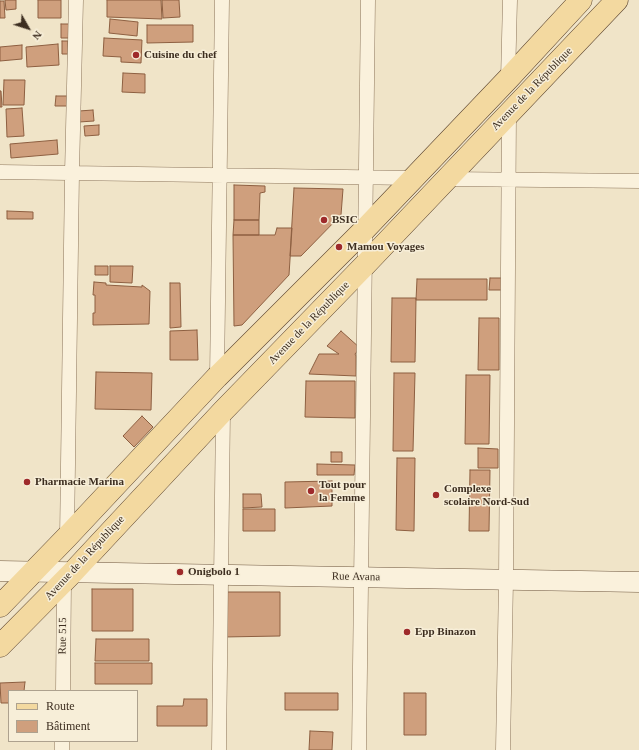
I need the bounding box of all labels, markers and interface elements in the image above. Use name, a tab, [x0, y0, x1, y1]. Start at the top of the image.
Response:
north arrow	[8, 8, 48, 48]
text: N	[30, 29, 44, 42]
street label: Avenue de la République	[489, 45, 575, 133]
place label: Cuisine du chef	[144, 48, 217, 62]
marker: Cuisine du chef	[131, 50, 141, 60]
place label: BSIC	[332, 213, 358, 227]
marker: BSIC	[319, 215, 329, 225]
place label: Mamou Voyages	[347, 240, 425, 254]
marker: Mamou Voyages	[334, 242, 344, 252]
street label: Avenue de la République	[266, 279, 352, 367]
place label: Pharmacie Marina	[35, 475, 124, 489]
marker: Pharmacie Marina	[22, 477, 32, 487]
place label: Tout pour la Femme	[319, 478, 366, 504]
place label: Complexe scolaire Nord-Sud	[444, 482, 529, 508]
marker: Tout pour la Femme	[306, 486, 316, 496]
marker: Complexe scolaire Nord-Sud	[431, 490, 441, 500]
street label: Avenue de la République	[42, 513, 128, 603]
place label: Onigbolo 1	[188, 565, 240, 579]
marker: Onigbolo 1	[175, 567, 185, 577]
street label: Rue Avana	[332, 570, 380, 584]
street label: Rue 515	[56, 617, 70, 655]
place label: Epp Binazon	[415, 625, 476, 639]
marker: Epp Binazon	[402, 627, 412, 637]
legend	[8, 690, 138, 742]
text: Route	[46, 699, 75, 713]
text: Bâtiment	[46, 719, 90, 733]

